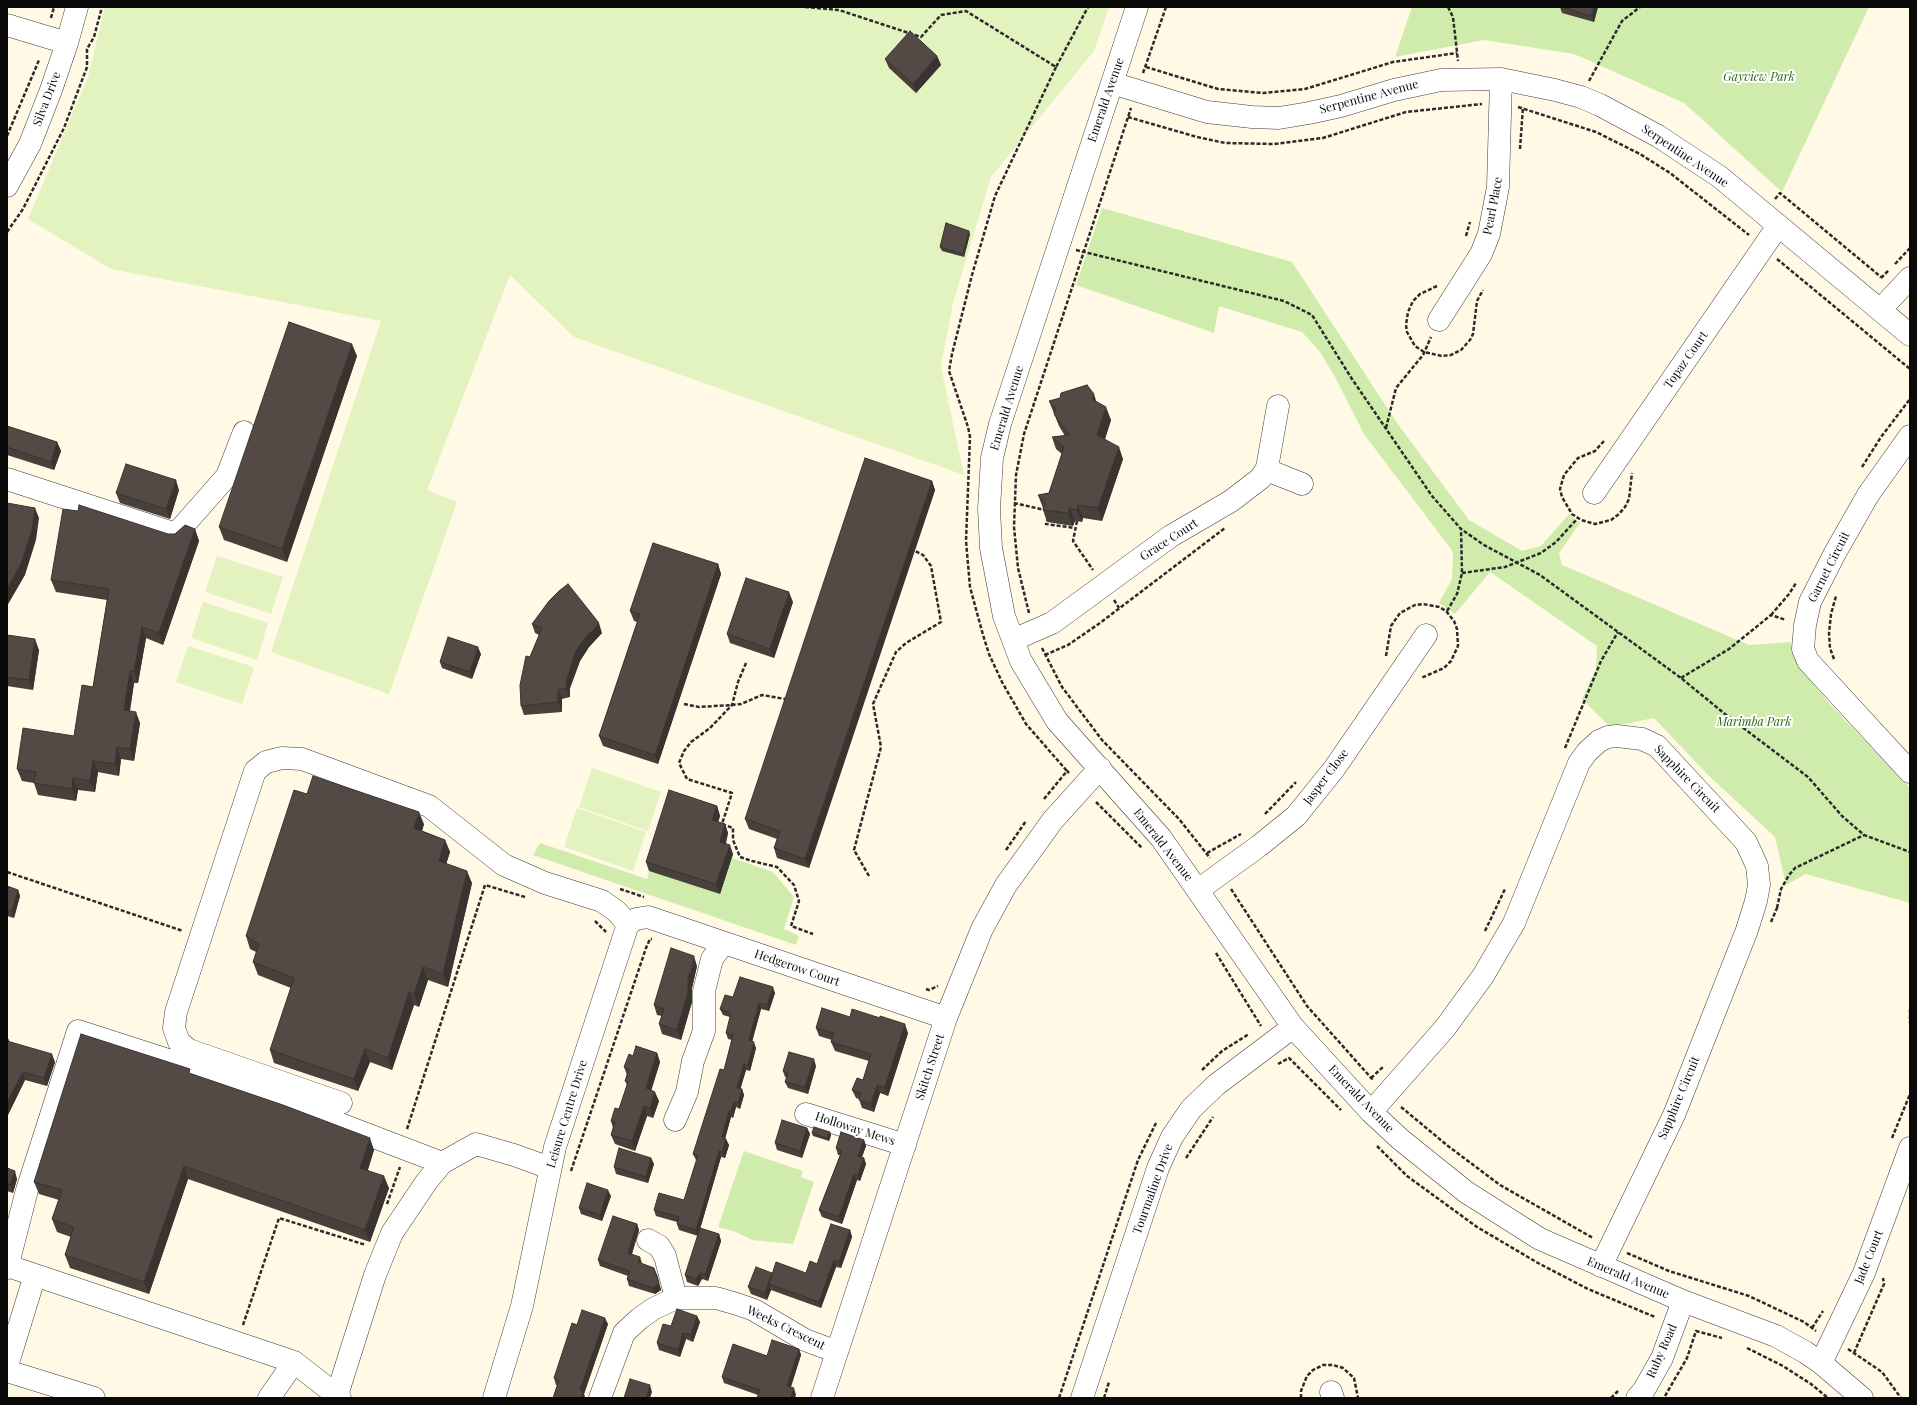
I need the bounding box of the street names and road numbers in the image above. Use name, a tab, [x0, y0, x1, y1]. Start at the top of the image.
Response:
street label: Emerald Avenue	[1085, 56, 1127, 144]
street label: Silva Drive	[30, 70, 64, 128]
street label: Serpentine Avenue	[1318, 77, 1420, 117]
street label: Serpentine Avenue	[1639, 122, 1731, 190]
street label: Pearl Place	[1480, 176, 1506, 236]
street label: Topaz Court	[1661, 329, 1711, 391]
street label: Emerald Avenue	[987, 364, 1027, 452]
street label: Grace Court	[1137, 516, 1201, 564]
street label: Garnet Circuit	[1805, 529, 1853, 605]
street label: Sapphire Circuit	[1651, 742, 1723, 816]
street label: Jasper Close	[1300, 746, 1352, 808]
street label: Emerald Avenue	[1130, 806, 1196, 884]
street label: Hedgerow Court	[752, 947, 842, 989]
street label: Skitch Street	[913, 1032, 947, 1102]
street label: Sapphire Circuit	[1655, 1054, 1703, 1142]
street label: Leisure Centre Drive	[544, 1058, 590, 1170]
street label: Emerald Avenue	[1325, 1062, 1397, 1136]
street label: Holloway Mews	[813, 1109, 897, 1149]
street label: Tourmaline Drive	[1130, 1142, 1176, 1236]
street label: Jade Court	[1852, 1228, 1886, 1286]
street label: Emerald Avenue	[1585, 1254, 1671, 1302]
street label: Weeks Crescent	[745, 1303, 827, 1353]
street label: Ruby Road	[1644, 1322, 1680, 1380]

